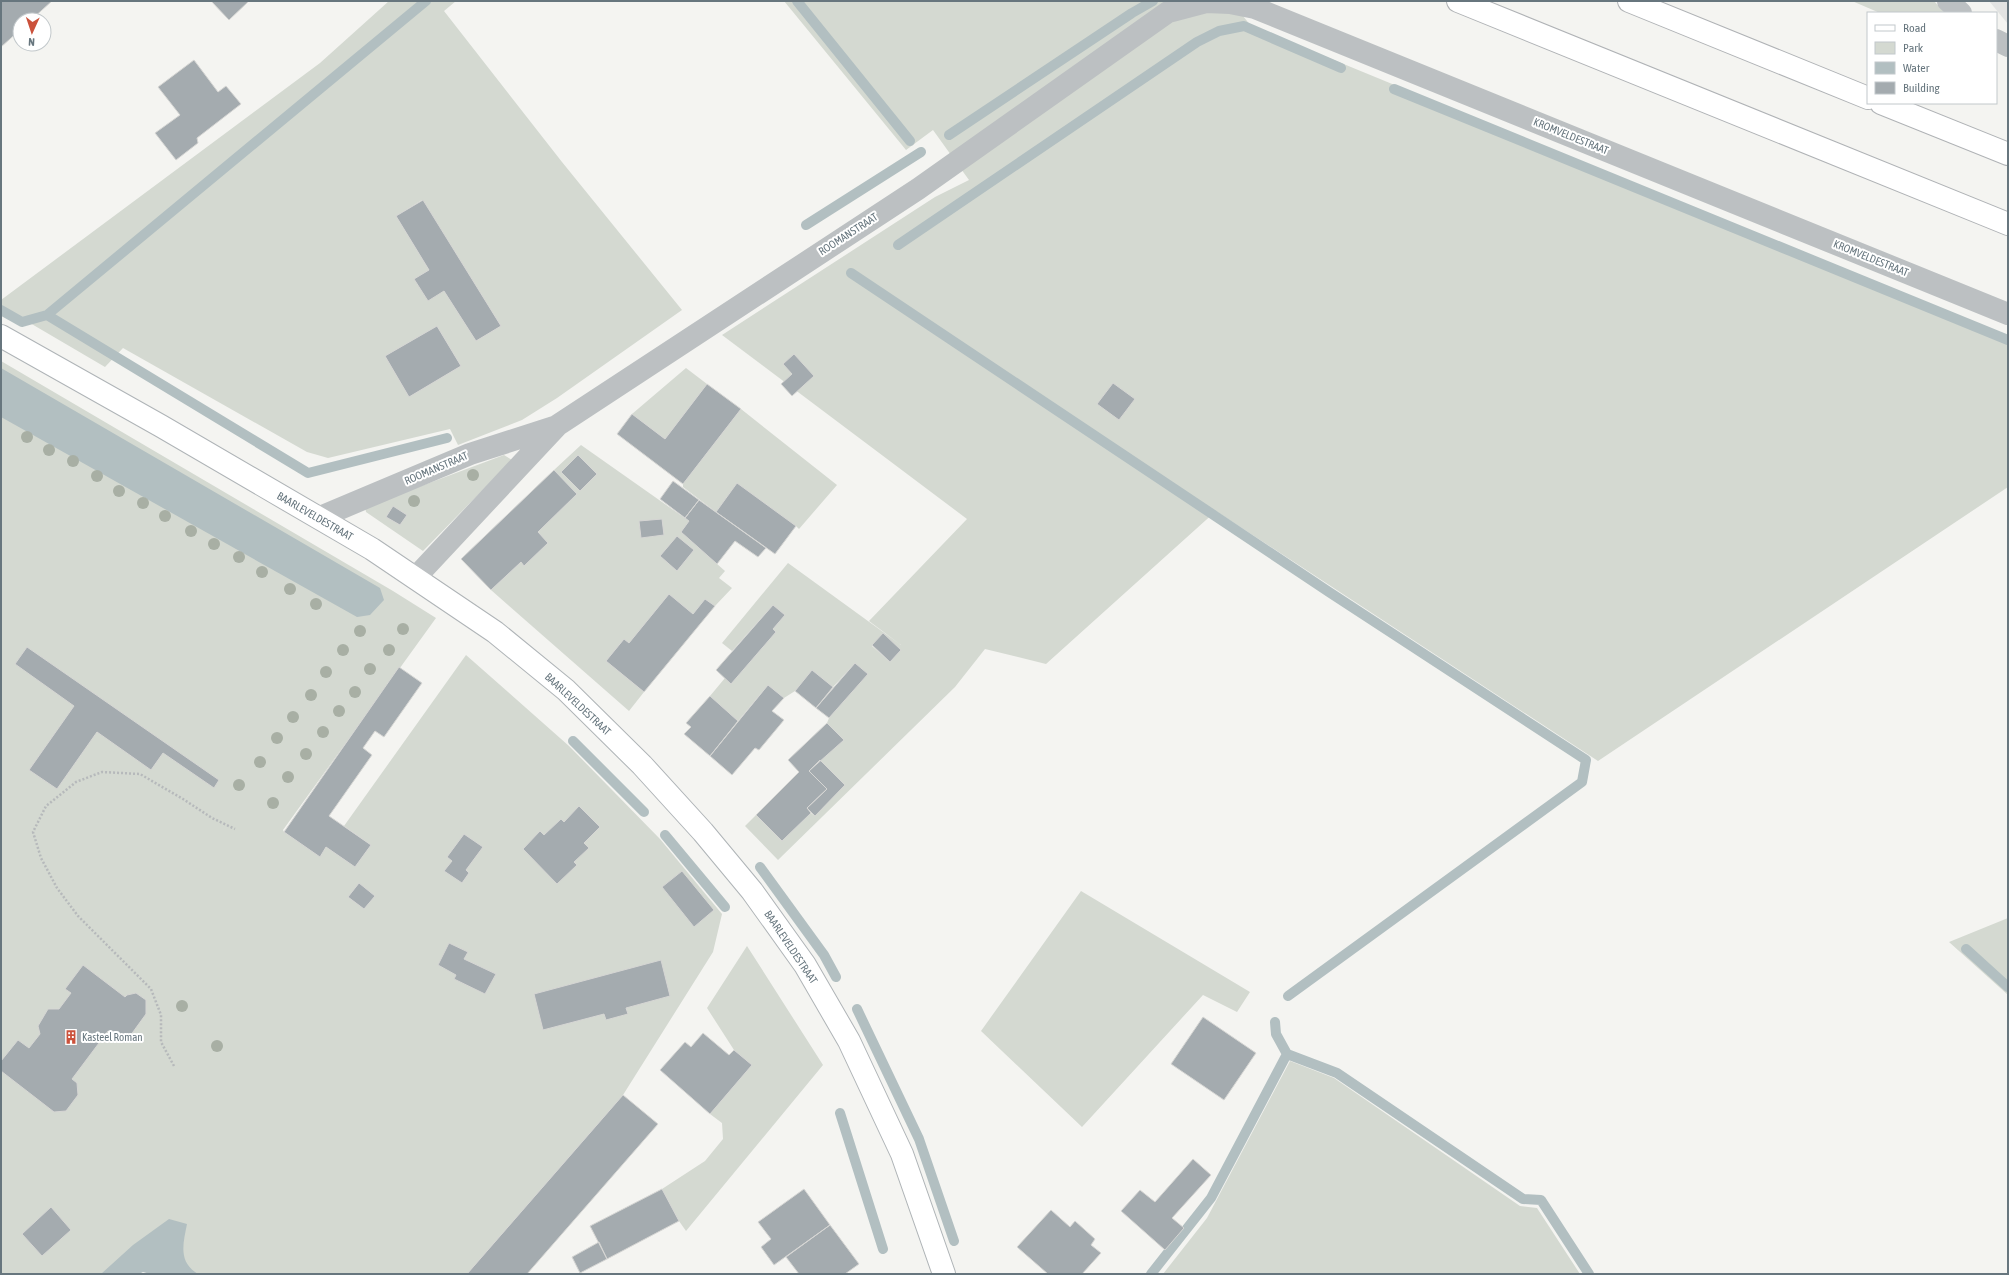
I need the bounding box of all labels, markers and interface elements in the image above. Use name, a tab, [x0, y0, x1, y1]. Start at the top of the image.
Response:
north arrow	[12, 12, 52, 52]
legend	[1867, 12, 1997, 104]
text: Road	[1903, 21, 1926, 35]
text: N	[28, 36, 35, 48]
text: Park	[1903, 41, 1924, 55]
text: Water	[1903, 61, 1930, 75]
text: Building	[1903, 81, 1941, 95]
street label: KROMVELDESTRAAT	[1532, 115, 1610, 157]
street label: ROOMANSTRAAT	[816, 210, 880, 257]
street label: KROMVELDESTRAAT	[1832, 237, 1910, 279]
street label: ROOMANSTRAAT	[403, 449, 470, 487]
street label: BAARLEVELDESTRAAT	[275, 489, 355, 543]
street label: BAARLEVELDESTRAAT	[543, 670, 614, 738]
street label: BAARLEVELDESTRAAT	[762, 908, 820, 986]
building icon: Kasteel Roman	[63, 1029, 79, 1045]
place label: Kasteel Roman	[82, 1031, 143, 1043]

